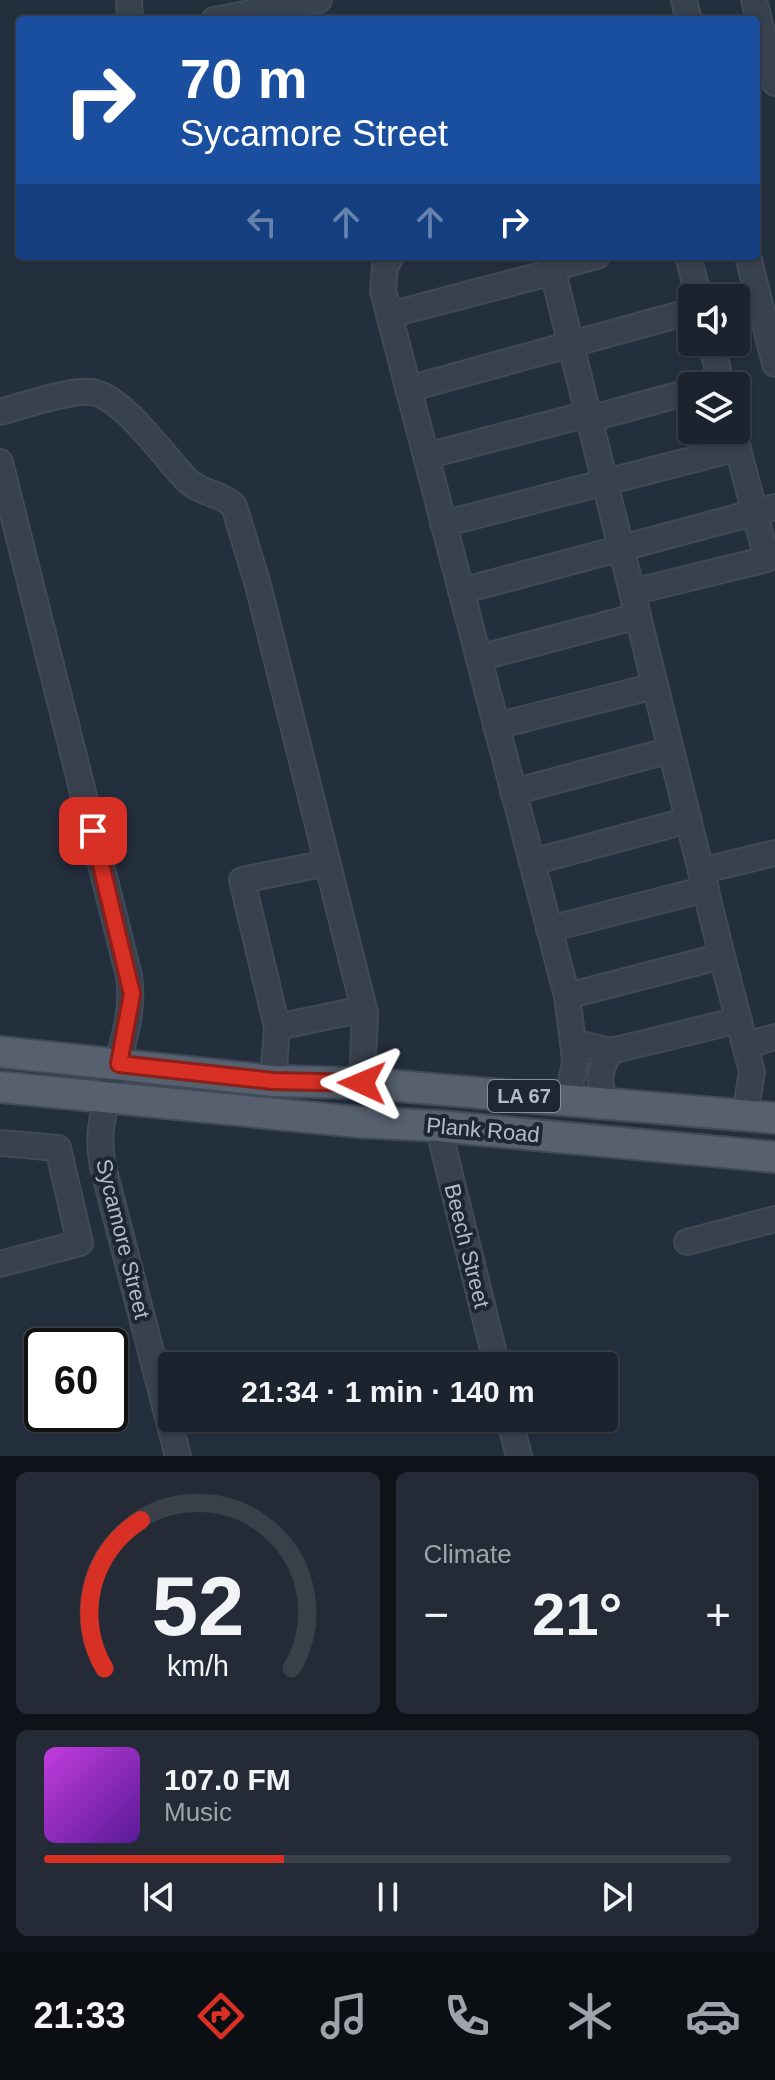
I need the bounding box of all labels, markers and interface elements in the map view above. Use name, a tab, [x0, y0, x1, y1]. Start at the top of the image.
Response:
text: 70 m	[180, 47, 308, 110]
icon: right	[48, 48, 152, 152]
text: Sycamore Street	[180, 113, 448, 154]
icon: left	[240, 200, 284, 244]
icon: ahead	[324, 200, 368, 244]
icon: ahead	[408, 200, 452, 244]
icon: right	[492, 200, 536, 244]
map controls	[678, 284, 750, 444]
button: sound	[678, 284, 750, 356]
button: layers	[678, 372, 750, 444]
pin	[59, 797, 127, 865]
icon: arrive	[71, 809, 115, 853]
position arrow	[320, 1041, 404, 1125]
road number: LA 67	[488, 1080, 560, 1112]
street label: Plank Road	[425, 1113, 541, 1147]
street label: Sycamore Street	[91, 1156, 155, 1322]
street label: Beech Street	[439, 1181, 495, 1311]
speed limit sign: 60	[24, 1328, 128, 1432]
text: 21:34 · 1 min · 140 m	[241, 1375, 535, 1408]
text: Climate	[424, 1539, 512, 1569]
text: 52	[151, 1560, 244, 1653]
text: 21°	[532, 1581, 623, 1648]
text: −	[424, 1590, 449, 1639]
text: +	[705, 1590, 731, 1639]
text: km/h	[167, 1650, 229, 1682]
text: 107.0 FM	[164, 1763, 291, 1796]
text: Music	[164, 1797, 232, 1827]
icon: previous	[137, 1875, 181, 1919]
icon: pause	[366, 1875, 410, 1919]
icon: next	[595, 1875, 639, 1919]
icon: directions	[193, 1988, 249, 2044]
icon: music	[316, 1988, 372, 2044]
icon: phone	[439, 1988, 495, 2044]
icon: climate	[562, 1988, 618, 2044]
icon: car	[685, 1988, 741, 2044]
text: 21:33	[34, 1995, 126, 2036]

